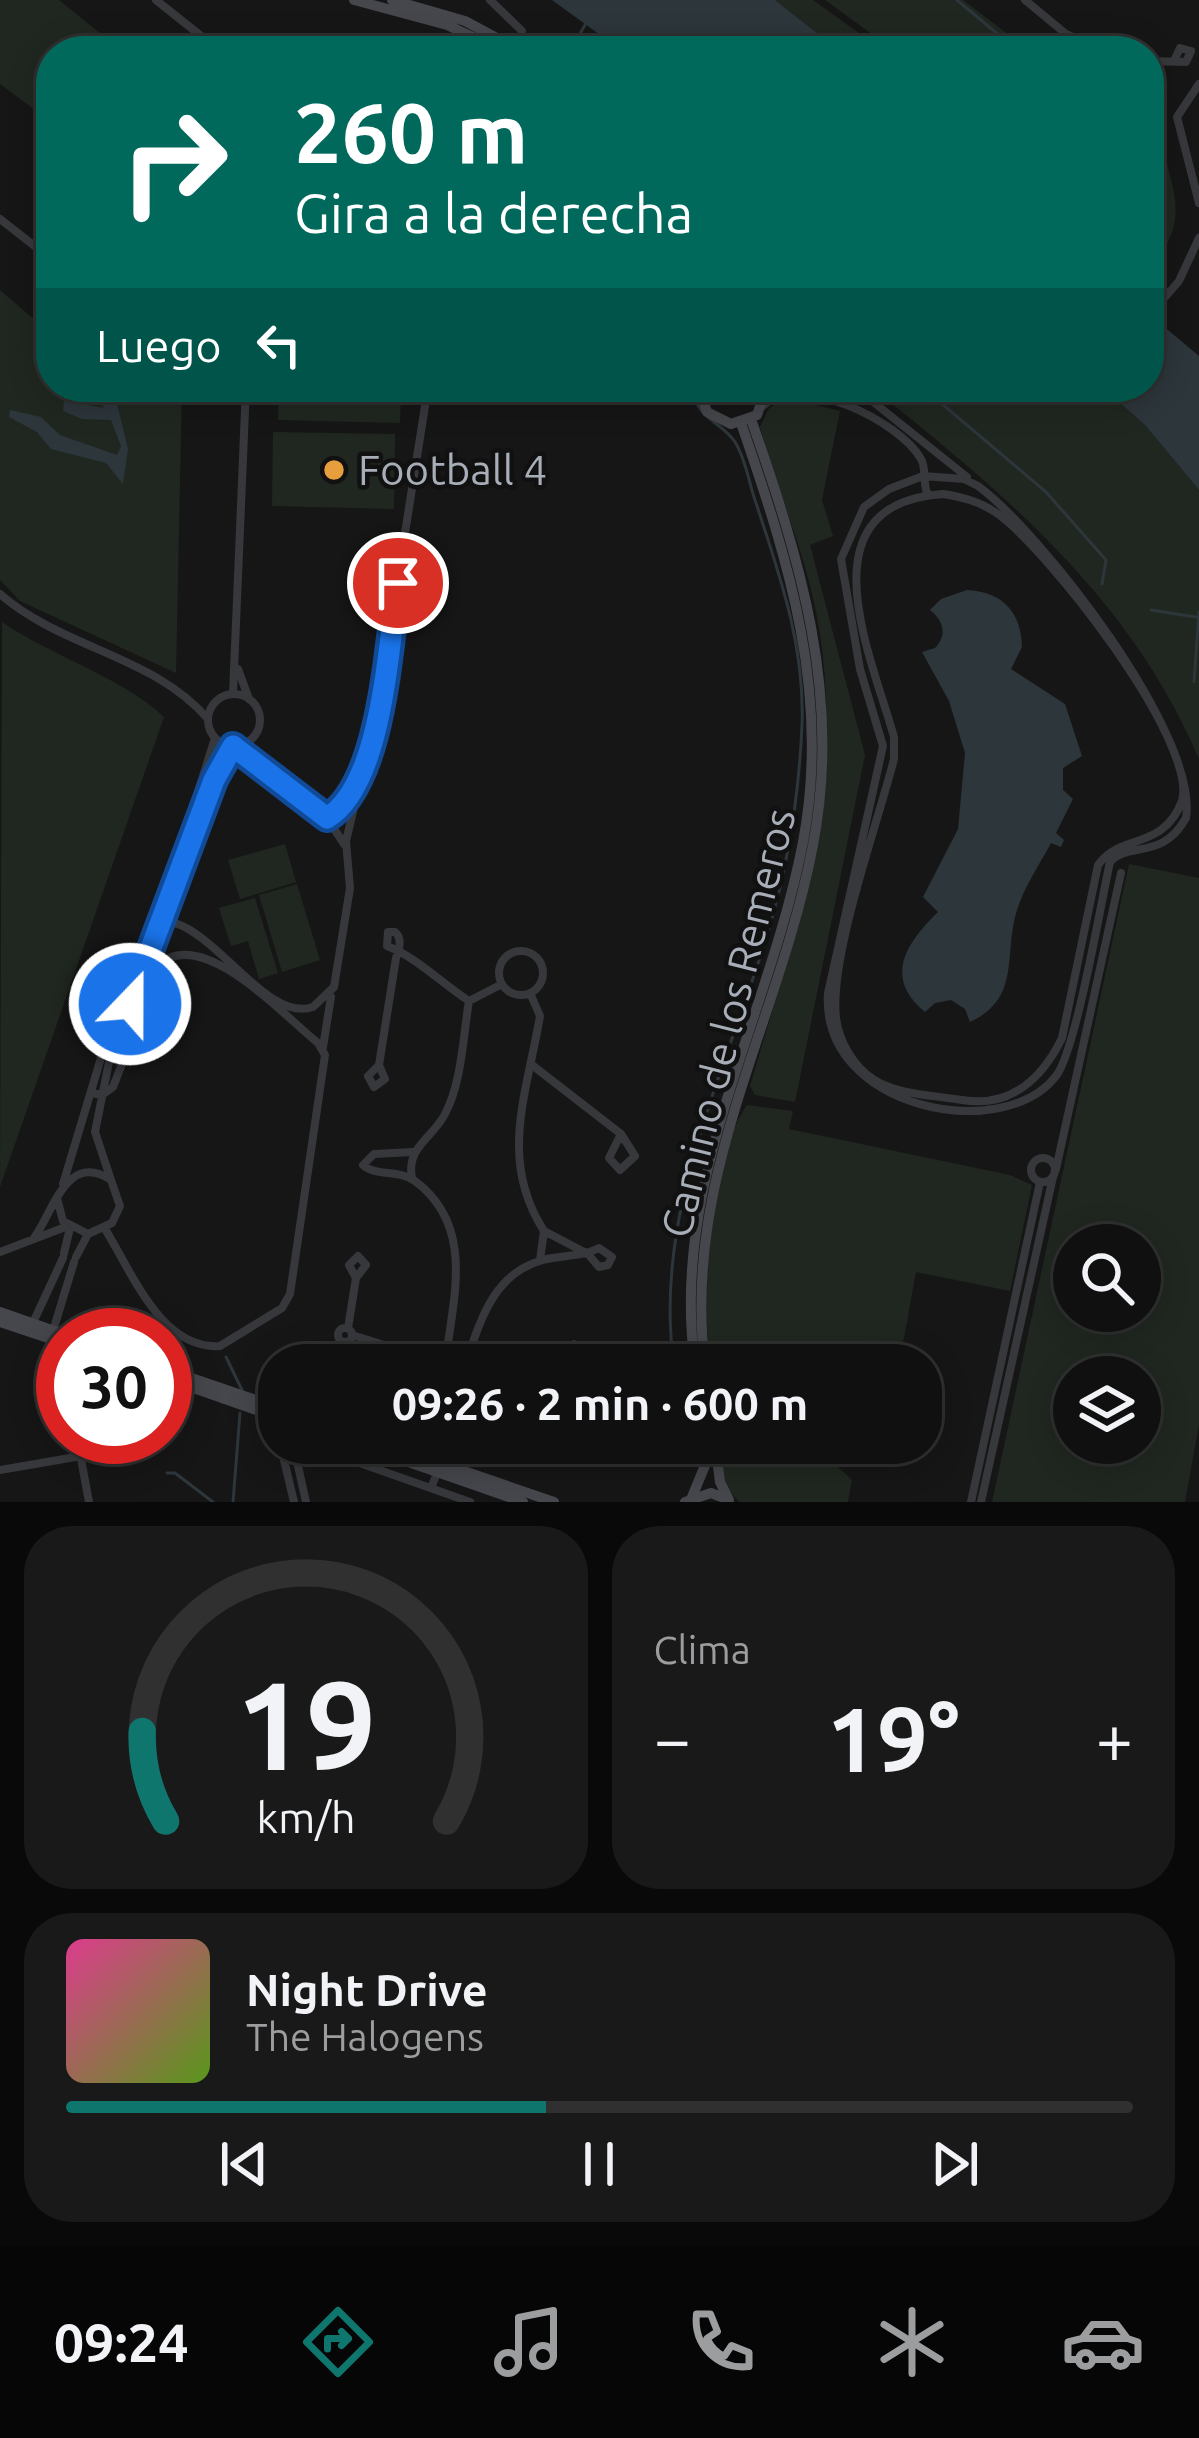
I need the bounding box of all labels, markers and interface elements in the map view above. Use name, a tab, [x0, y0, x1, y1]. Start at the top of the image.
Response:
icon: right	[96, 84, 252, 240]
text: 260 m	[294, 85, 528, 179]
text: Gira a la derecha	[294, 183, 693, 243]
icon: left	[246, 312, 312, 378]
text: Luego	[96, 320, 222, 371]
place label: Football 4	[358, 446, 547, 493]
marker: Football 4	[321, 457, 347, 483]
pin	[347, 532, 449, 634]
icon: arrive	[365, 550, 431, 616]
street label: Camino de los Remeros	[651, 804, 804, 1242]
position arrow	[67, 941, 193, 1067]
map controls	[1053, 1224, 1161, 1464]
button: search	[1053, 1224, 1161, 1332]
speed limit sign: 30	[36, 1308, 192, 1464]
button: layers	[1053, 1356, 1161, 1464]
text: 09:26 · 2 min · 600 m	[392, 1378, 808, 1429]
text: Clima	[654, 1628, 751, 1671]
text: 19	[235, 1654, 376, 1794]
text: 19°	[827, 1688, 960, 1789]
text: −	[654, 1701, 691, 1775]
text: +	[1096, 1701, 1133, 1775]
text: km/h	[256, 1792, 355, 1840]
text: Night Drive	[246, 1964, 488, 2015]
text: The Halogens	[246, 2015, 484, 2058]
icon: previous	[211, 2131, 277, 2197]
icon: pause	[566, 2131, 632, 2197]
icon: next	[922, 2131, 988, 2197]
icon: directions	[296, 2300, 380, 2384]
icon: music	[487, 2300, 571, 2384]
icon: phone	[679, 2300, 763, 2384]
icon: climate	[870, 2300, 954, 2384]
icon: car	[1061, 2300, 1145, 2384]
text: 09:24	[54, 2312, 189, 2372]

